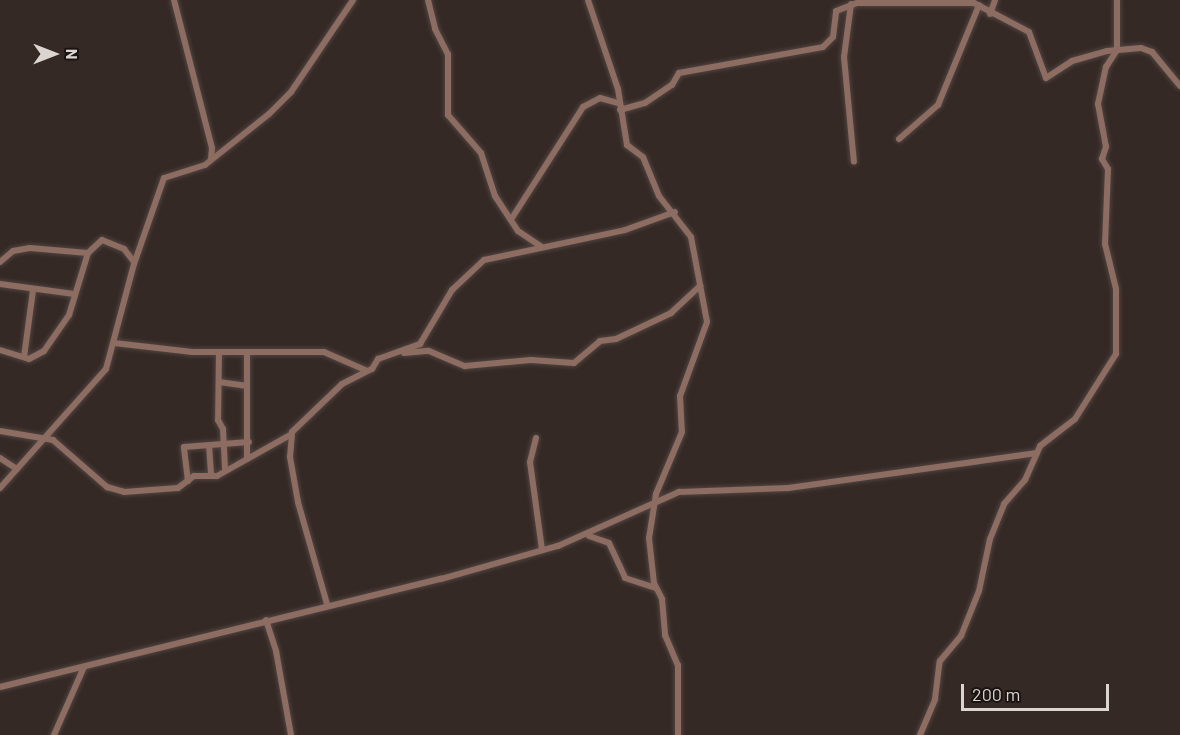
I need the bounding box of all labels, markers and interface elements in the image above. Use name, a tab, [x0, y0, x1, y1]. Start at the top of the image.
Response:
north arrow	[24, 24, 84, 84]
text: N	[63, 49, 82, 59]
scale bar	[964, 672, 1112, 710]
text: 200 m	[972, 683, 1020, 705]

